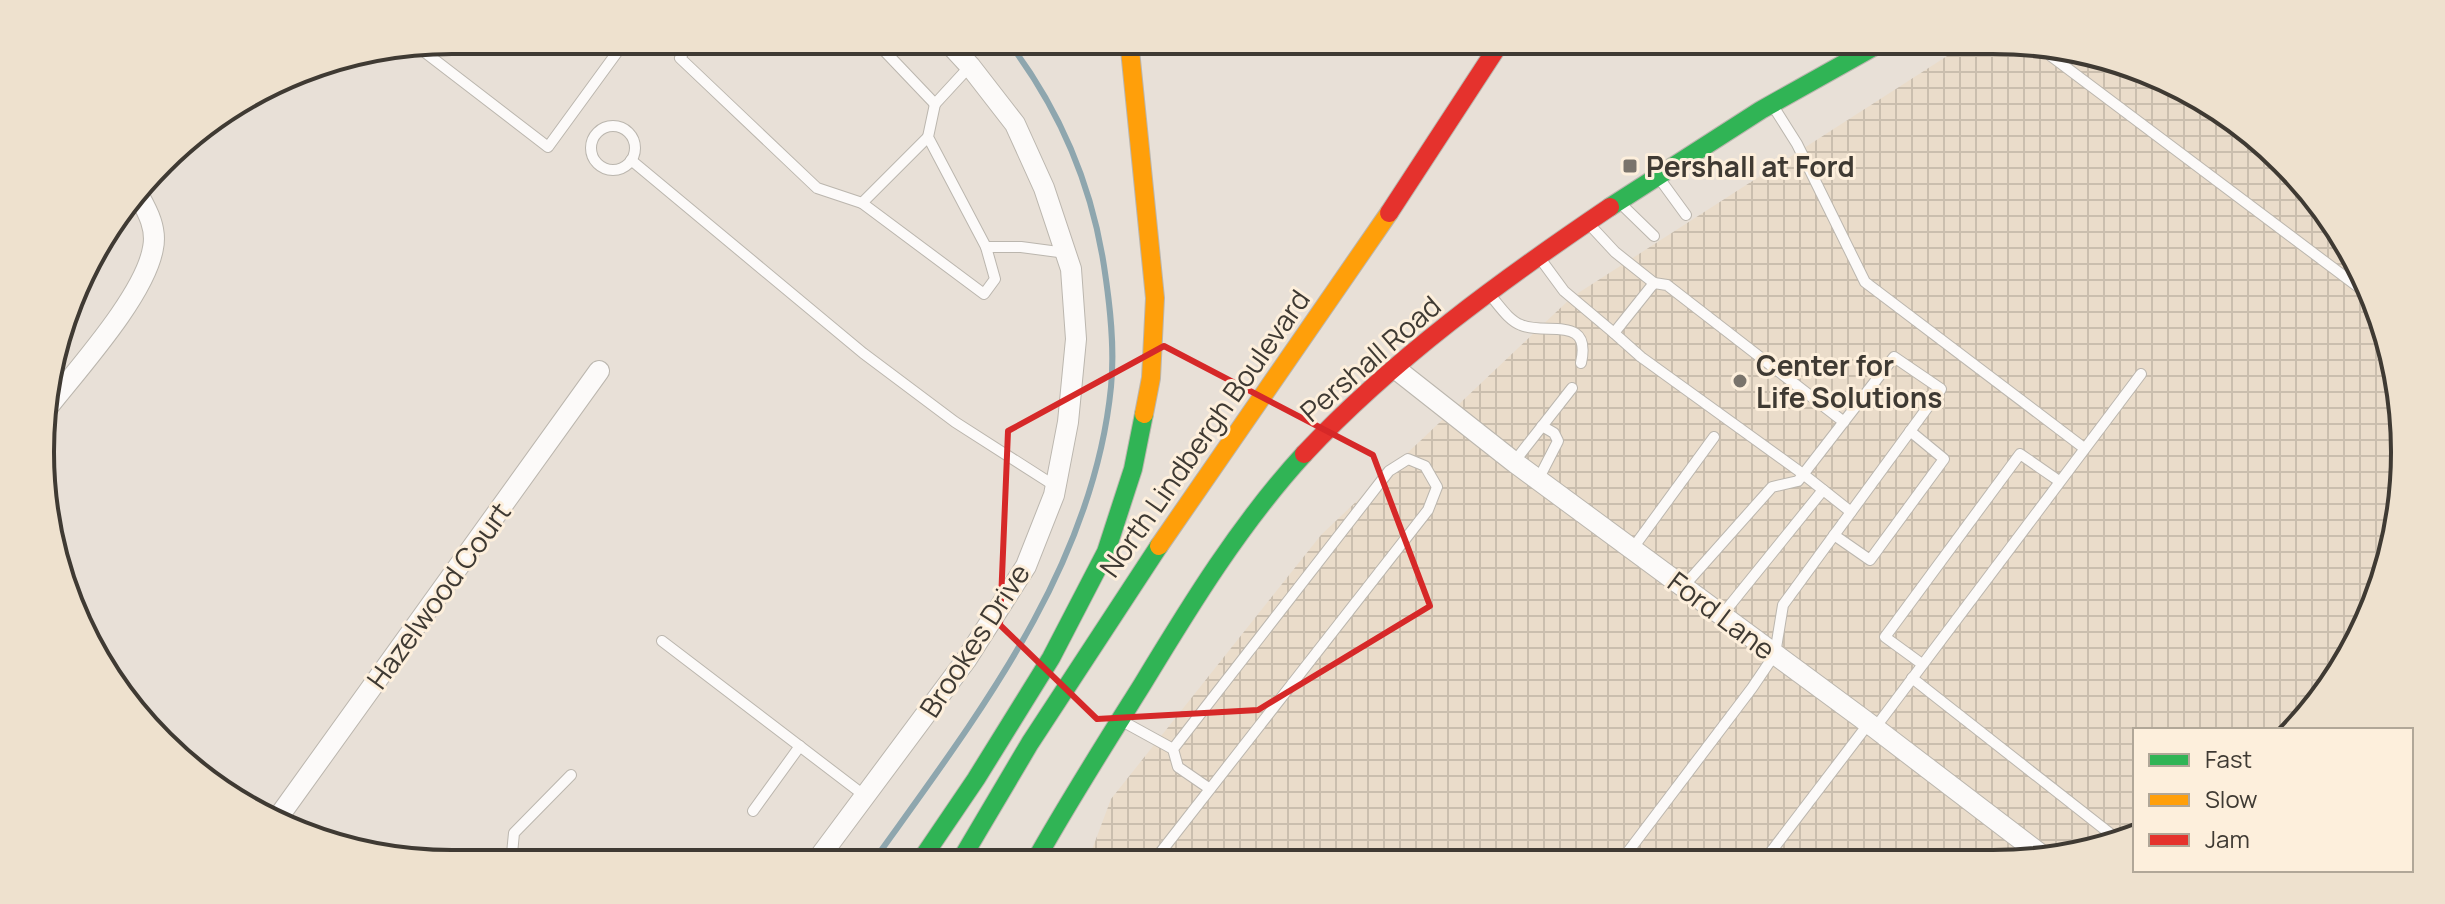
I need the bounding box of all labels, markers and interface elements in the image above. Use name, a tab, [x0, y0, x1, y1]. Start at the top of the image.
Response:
place label: Pershall at Ford	[1646, 147, 1855, 185]
marker: Pershall at Ford	[1621, 157, 1639, 175]
street label: North Lindbergh Boulevard	[1090, 282, 1318, 584]
street label: Pershall Road	[1292, 286, 1448, 430]
place label: Center for Life Solutions	[1756, 346, 1942, 416]
marker: Center for Life Solutions	[1731, 372, 1749, 390]
street label: Hazelwood Court	[357, 494, 519, 696]
street label: Brookes Drive	[910, 556, 1038, 724]
street label: Ford Lane	[1661, 562, 1783, 668]
legend	[2133, 728, 2413, 872]
text: Fast	[2205, 742, 2252, 775]
text: Slow	[2205, 782, 2258, 815]
text: Jam	[2205, 822, 2250, 855]

